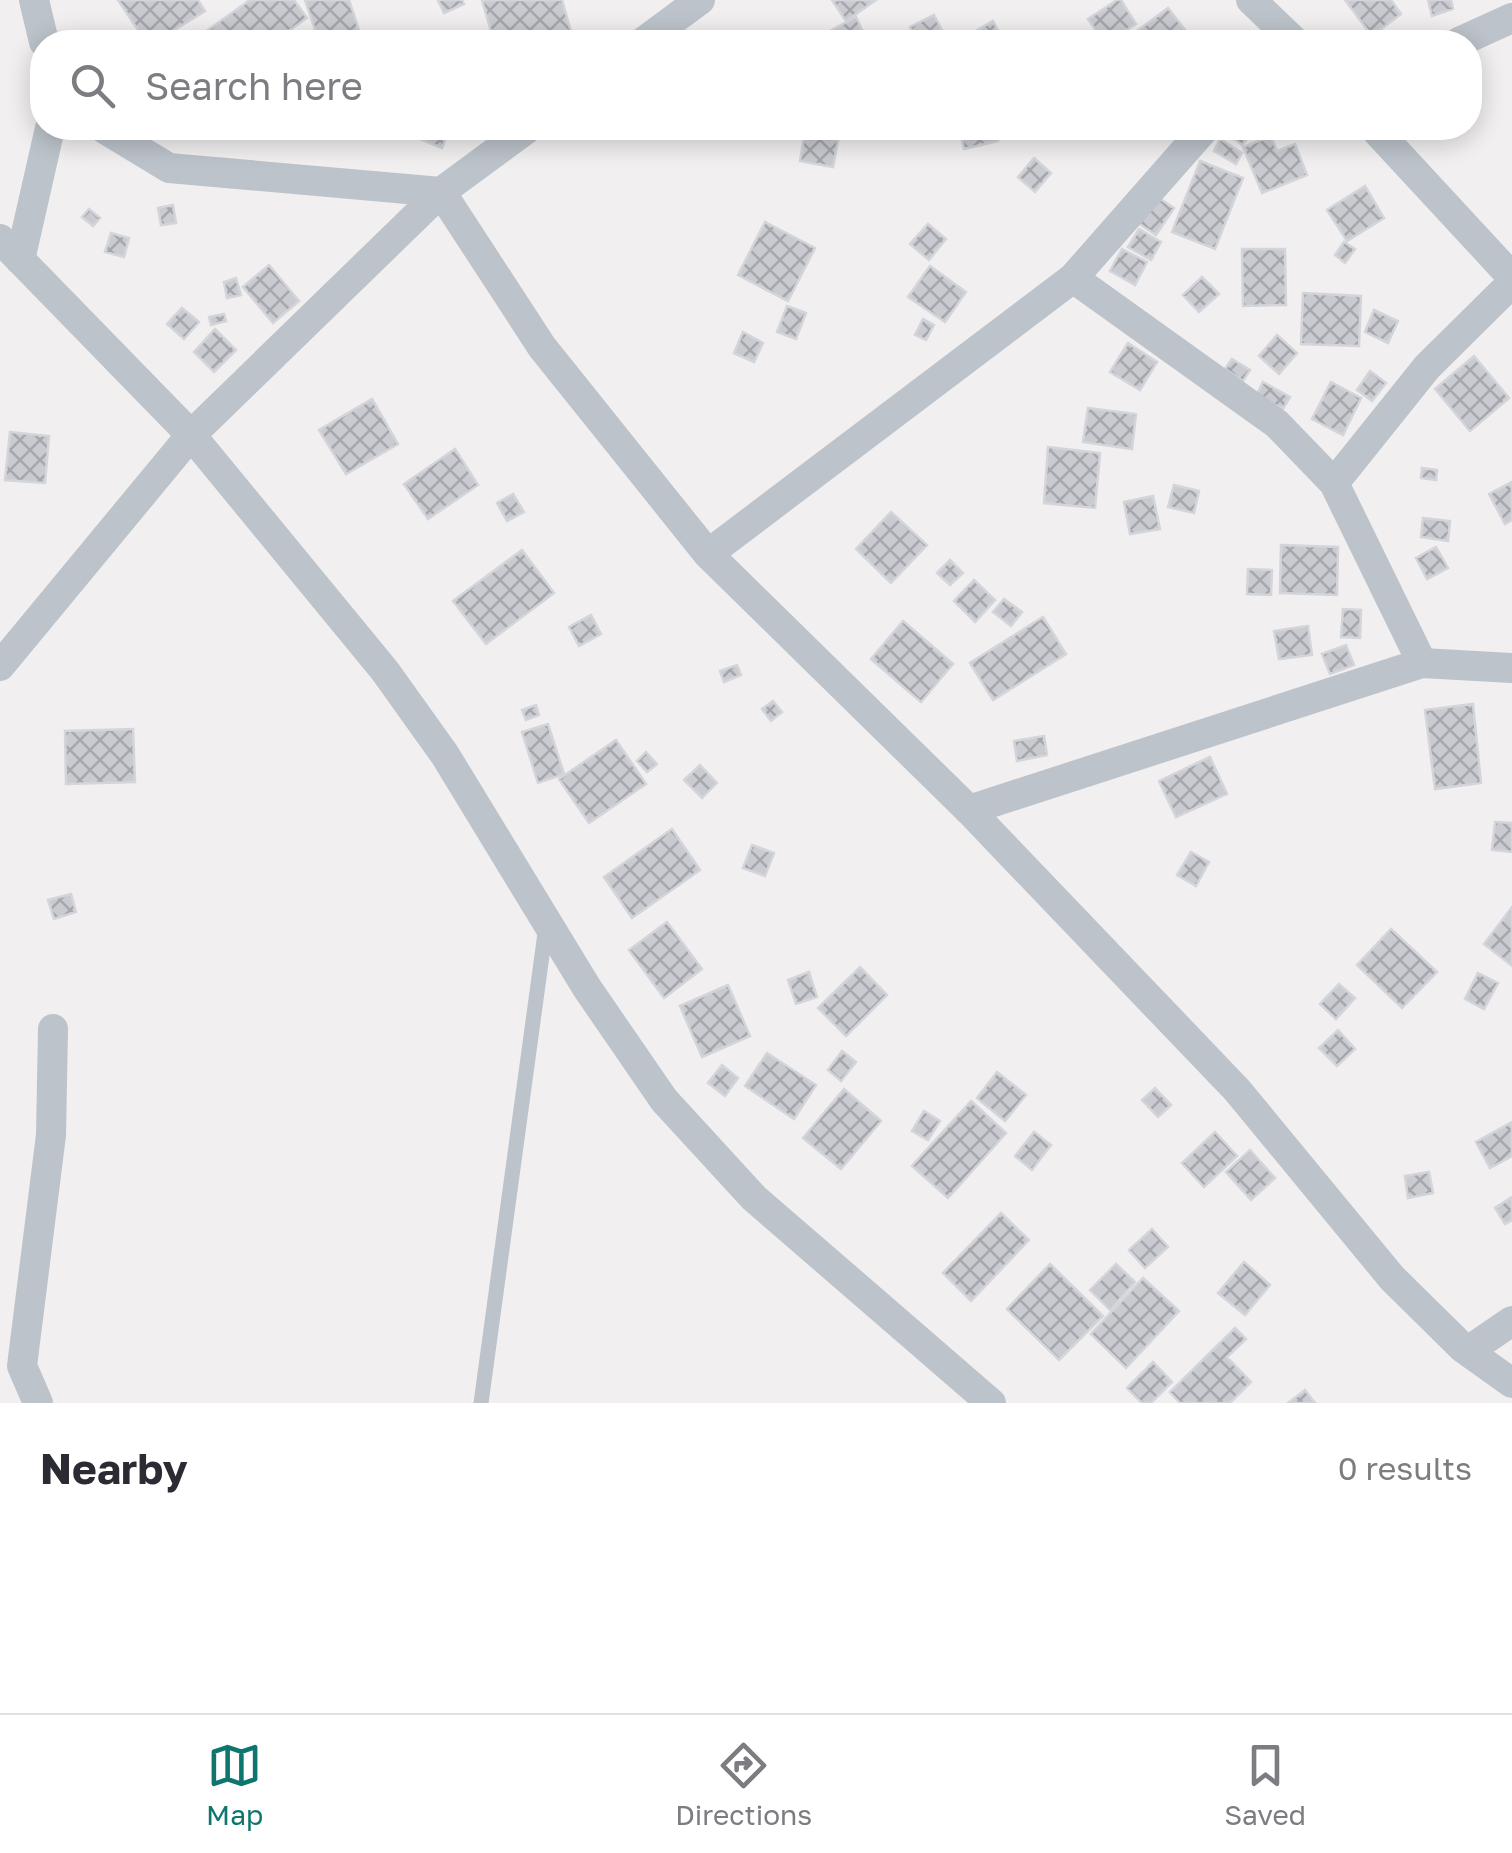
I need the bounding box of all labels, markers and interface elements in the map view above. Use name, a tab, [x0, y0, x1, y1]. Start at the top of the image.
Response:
search box	[30, 30, 1482, 140]
icon: search	[65, 58, 120, 113]
text: Search here	[145, 63, 363, 108]
text: Nearby	[40, 1443, 188, 1493]
text: 0 results	[1338, 1449, 1472, 1487]
tab: Map	[206, 1738, 263, 1831]
tab: Directions	[675, 1738, 812, 1831]
tab: Saved	[1224, 1738, 1306, 1831]

